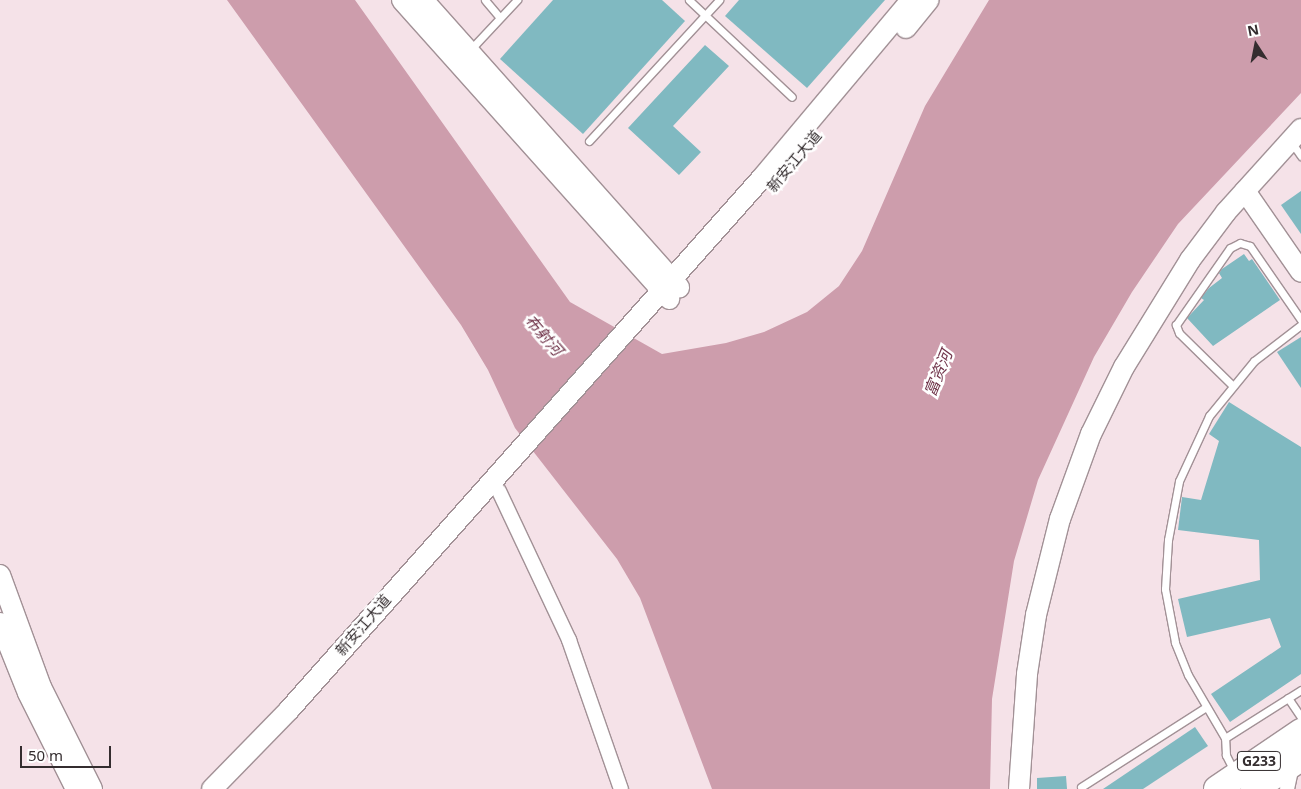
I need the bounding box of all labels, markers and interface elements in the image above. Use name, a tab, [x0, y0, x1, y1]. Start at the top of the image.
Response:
text: N	[1246, 19, 1260, 40]
north arrow	[1231, 20, 1281, 70]
street label: 新安江大道	[763, 126, 825, 196]
water label: 布射河	[521, 311, 567, 359]
water label: 富资河	[920, 347, 956, 399]
street label: 新安江大道	[332, 591, 394, 659]
scale bar	[22, 736, 114, 768]
text: 50 m	[28, 745, 63, 765]
road number: G233	[1236, 749, 1282, 772]

